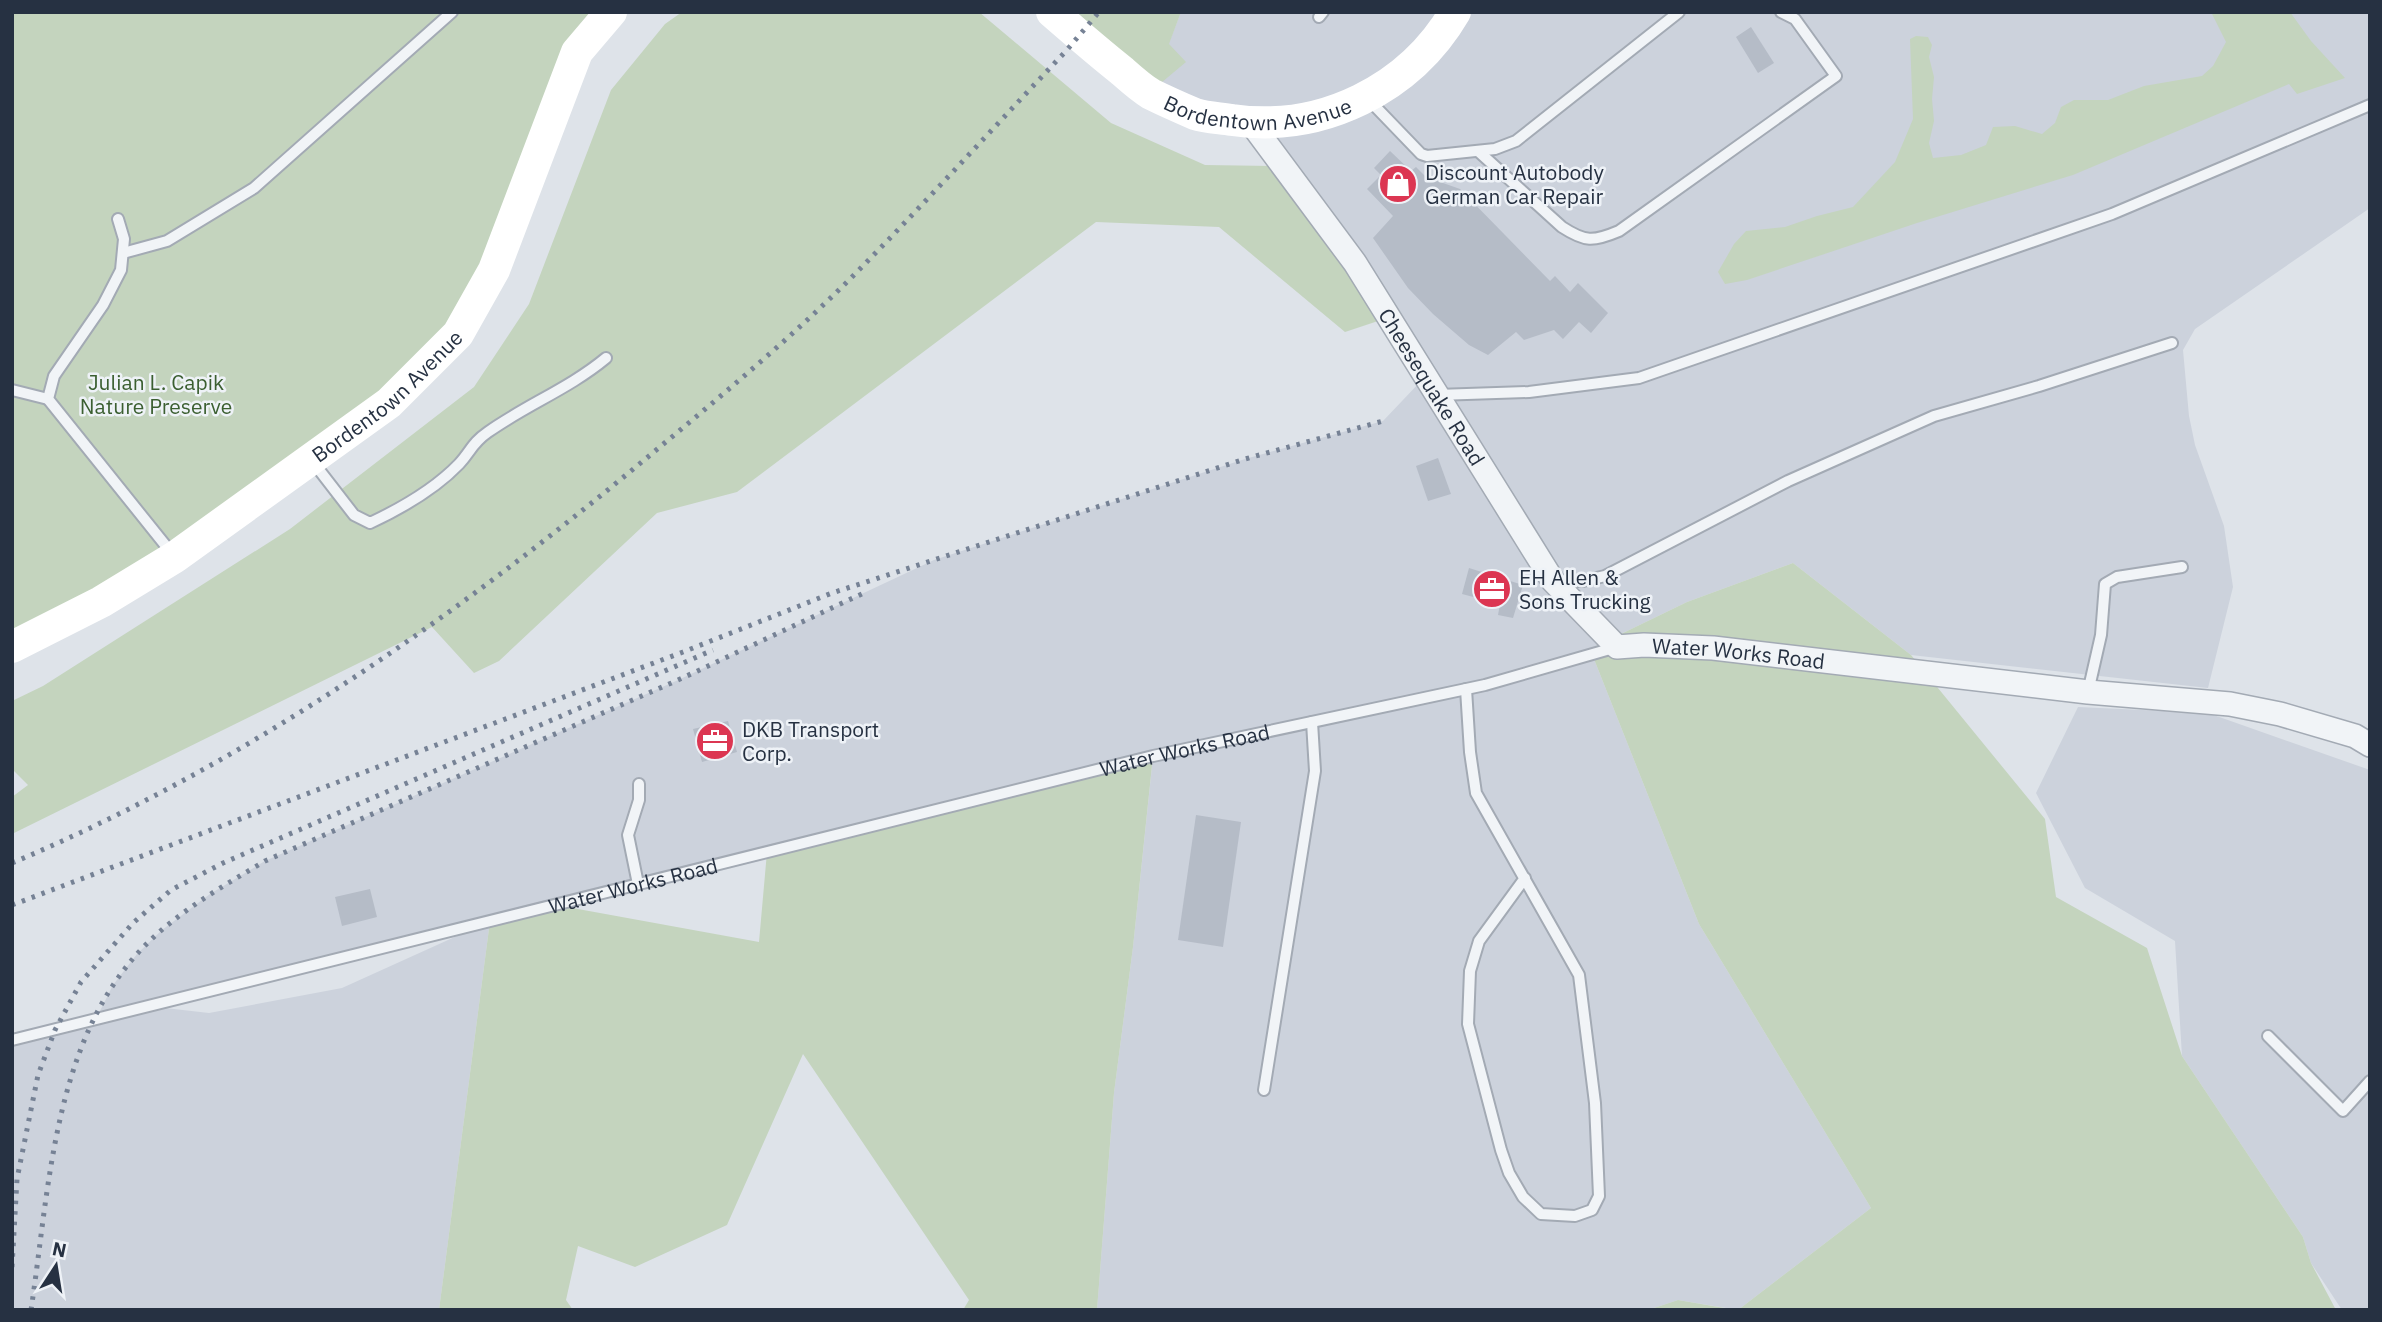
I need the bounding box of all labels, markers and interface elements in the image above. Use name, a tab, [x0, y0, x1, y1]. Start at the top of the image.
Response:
street label: Bordentown Avenue	[1160, 88, 1356, 136]
place label: Discount Autobody German Car Repair	[1425, 158, 1605, 210]
shop icon: Discount Autobody German Car Repair	[1377, 163, 1419, 205]
street label: Cheesequake Road	[1372, 303, 1492, 471]
street label: Bordentown Avenue	[306, 323, 469, 468]
park label: Julian L. Capik Nature Preserve	[80, 368, 232, 420]
place label: EH Allen & Sons Trucking	[1519, 563, 1651, 615]
office icon: EH Allen & Sons Trucking	[1471, 568, 1513, 610]
street label: Water Works Road	[1652, 631, 1827, 675]
place label: DKB Transport Corp.	[742, 715, 879, 767]
street label: Water Works Road	[1097, 717, 1272, 783]
office icon: DKB Transport Corp.	[694, 720, 736, 762]
street label: Water Works Road	[545, 851, 721, 920]
north arrow	[21, 1231, 91, 1301]
text: N	[50, 1236, 69, 1263]

